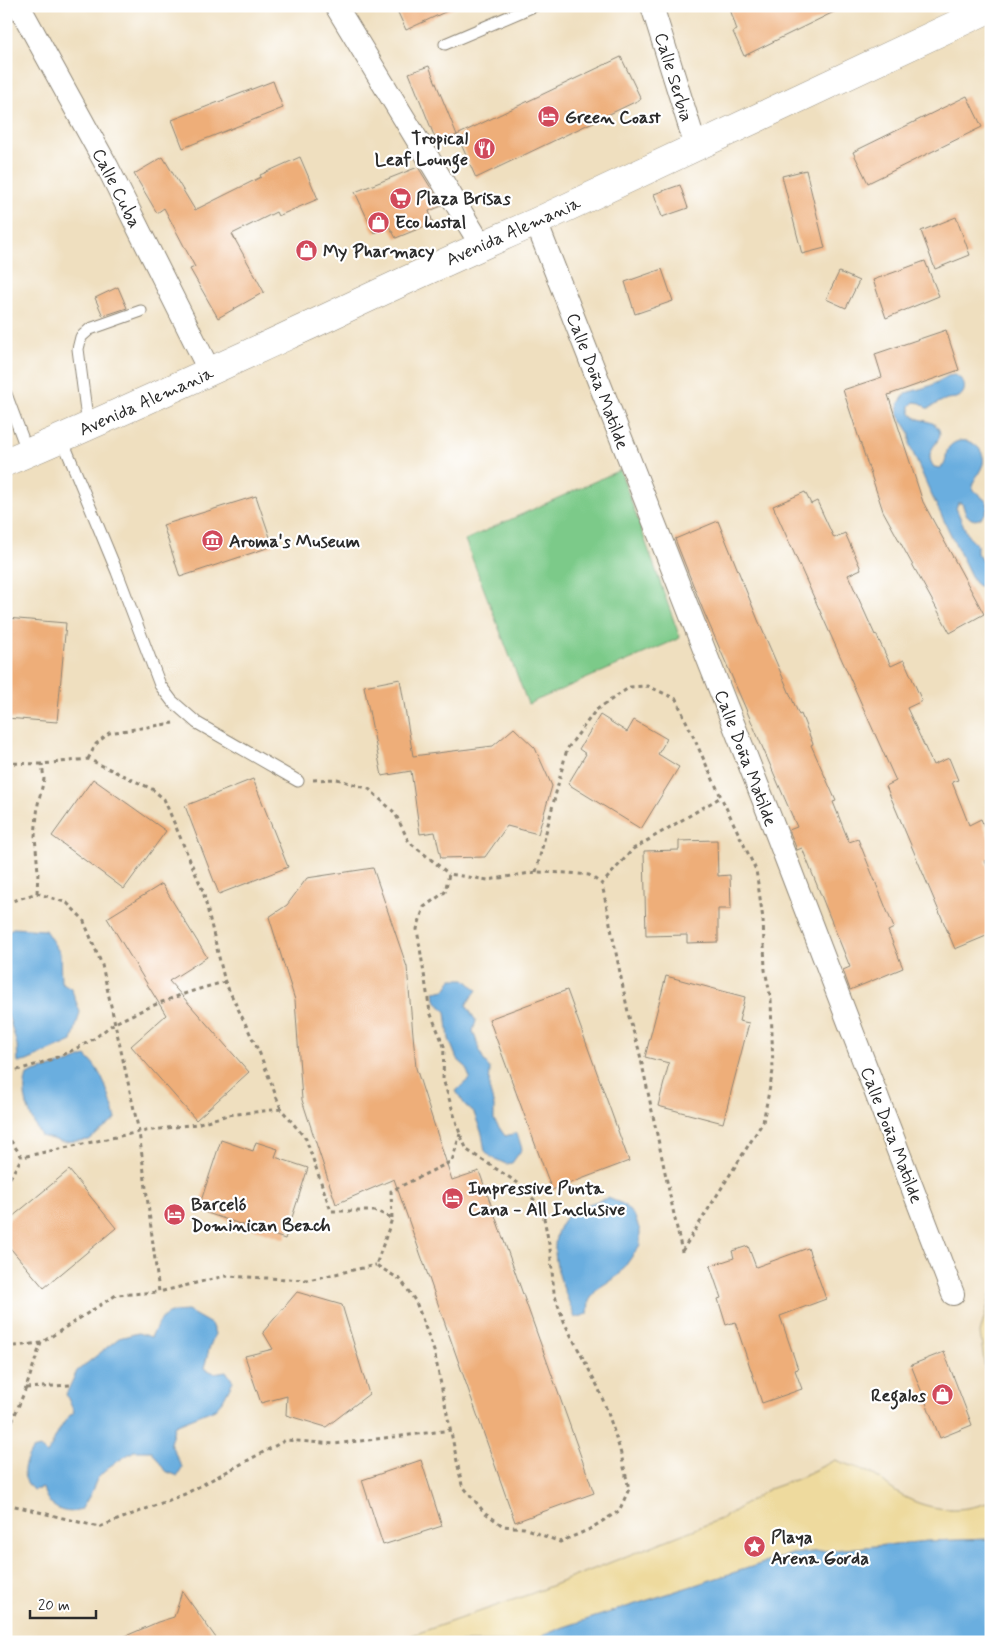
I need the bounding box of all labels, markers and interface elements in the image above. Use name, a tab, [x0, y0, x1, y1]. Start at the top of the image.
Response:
street label: Calle Serbia	[648, 30, 698, 125]
hotel icon: Green Coast	[537, 105, 561, 129]
place label: Green Coast	[565, 106, 661, 130]
place label: Tropical Leaf Lounge	[375, 127, 468, 174]
restaurant icon: Tropical Leaf Lounge	[472, 136, 496, 160]
street label: Calle Cuba	[86, 144, 146, 232]
supermarket icon: Plaza Brisas	[388, 186, 412, 210]
place label: Plaza Brisas	[416, 187, 511, 211]
street label: Avenida Alemania	[442, 191, 585, 272]
shop icon: Eco hostal	[367, 210, 391, 234]
place label: Eco hostal	[395, 211, 466, 235]
shop icon: My Pharmacy	[295, 239, 319, 263]
place label: My Pharmacy	[323, 240, 434, 264]
street label: Calle Doña Matilde	[560, 310, 634, 453]
street label: Avenida Alemania	[75, 361, 218, 442]
museum icon: Aroma's Museum	[201, 529, 225, 553]
place label: Aroma's Museum	[229, 530, 360, 554]
street label: Calle Doña Matilde	[708, 687, 782, 830]
street label: Calle Doña Matilde	[854, 1064, 928, 1207]
place label: Impressive Punta Cana - All Inclusive	[468, 1177, 625, 1222]
hotel icon: Impressive Punta Cana - All Inclusive	[440, 1186, 464, 1210]
place label: Barceló Dominican Beach	[191, 1193, 331, 1238]
hotel icon: Barceló Dominican Beach	[163, 1202, 187, 1226]
shop icon: Regalos	[930, 1383, 954, 1407]
place label: Regalos	[871, 1384, 926, 1410]
place label: Playa Arena Gorda	[771, 1526, 869, 1571]
place icon: Playa Arena Gorda	[743, 1535, 767, 1559]
scale bar	[30, 1588, 96, 1620]
text: 20 m	[38, 1596, 70, 1616]

